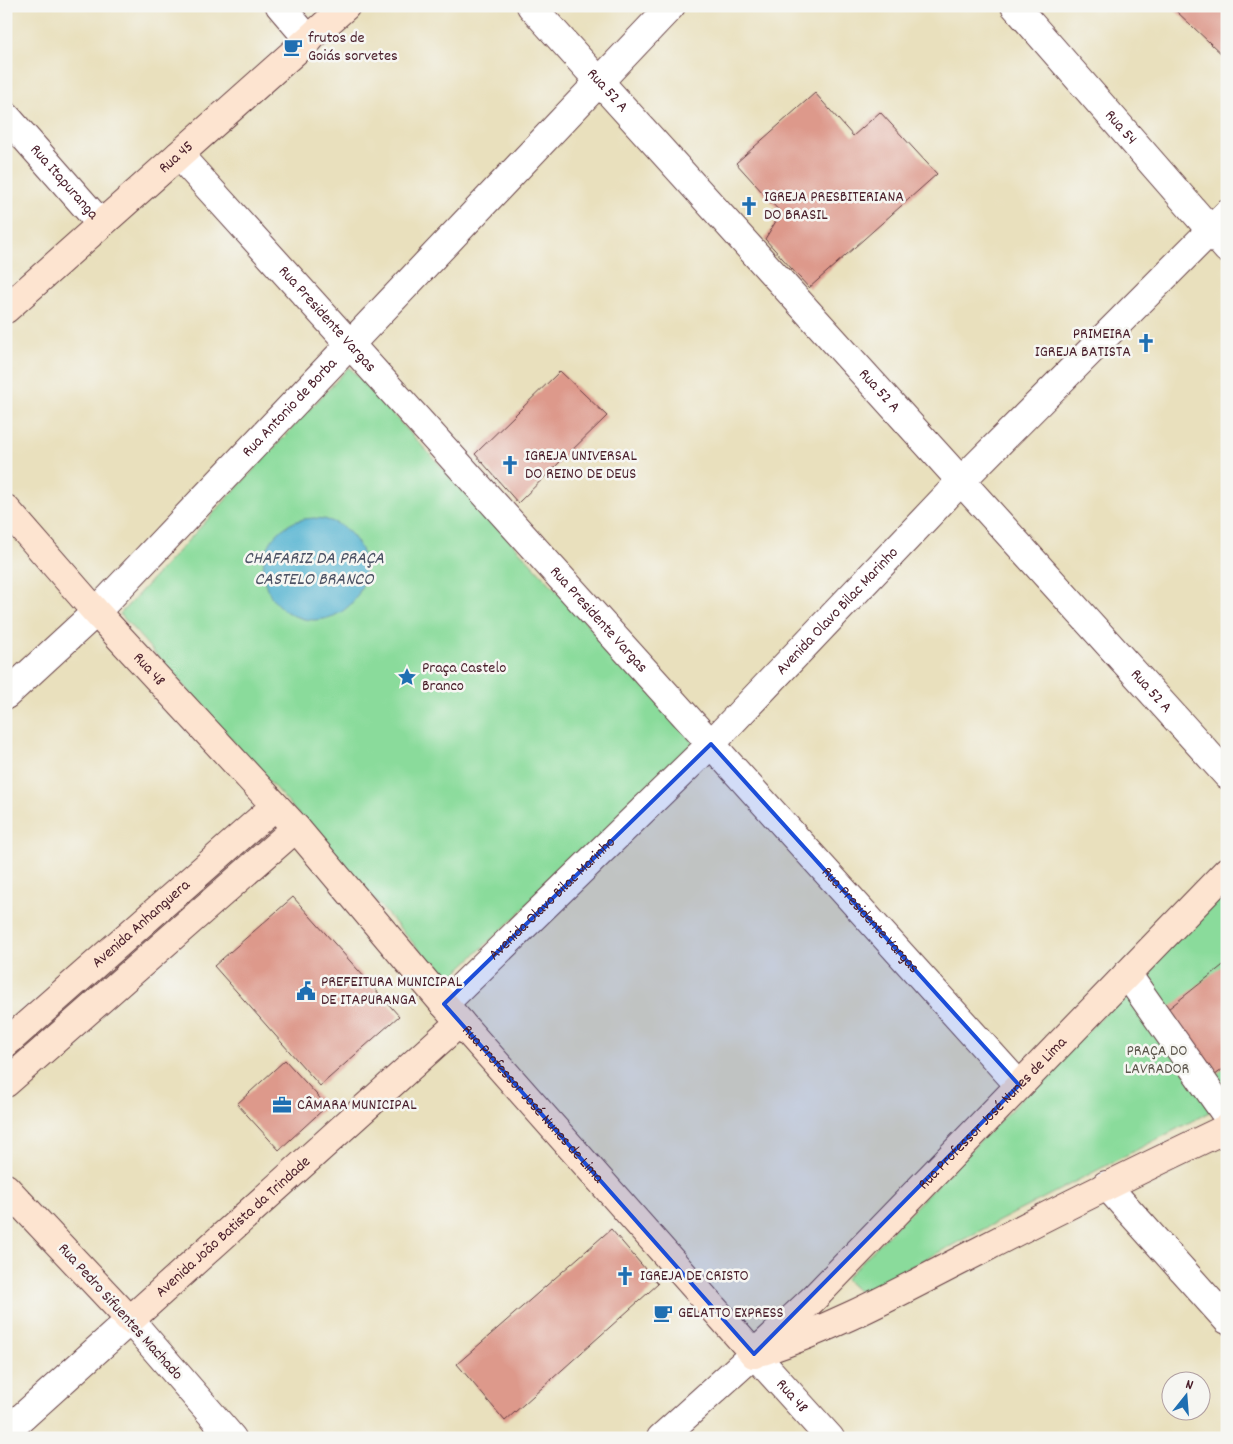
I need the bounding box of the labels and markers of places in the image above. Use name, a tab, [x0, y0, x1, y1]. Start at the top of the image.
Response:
place label: frutos de Goiás sorvetes	[308, 27, 398, 68]
cafe icon: frutos de Goiás sorvetes	[282, 36, 304, 58]
place label: IGREJA PRESBITERIANA DO BRASIL	[764, 186, 904, 227]
church icon: IGREJA PRESBITERIANA DO BRASIL	[738, 195, 760, 217]
place label: PRIMEIRA IGREJA BATISTA	[1035, 323, 1131, 364]
church icon: PRIMEIRA IGREJA BATISTA	[1135, 332, 1157, 354]
place label: IGREJA UNIVERSAL DO REINO DE DEUS	[525, 445, 637, 486]
church icon: IGREJA UNIVERSAL DO REINO DE DEUS	[499, 454, 521, 476]
place label: Praça Castelo Branco	[422, 657, 506, 698]
place icon: Praça Castelo Branco	[396, 666, 418, 688]
place label: PREFEITURA MUNICIPAL DE ITAPURANGA	[321, 971, 463, 1012]
public building icon: PREFEITURA MUNICIPAL DE ITAPURANGA	[295, 980, 317, 1002]
office icon: CÂMARA MUNICIPAL	[271, 1094, 293, 1116]
place label: CÂMARA MUNICIPAL	[297, 1094, 417, 1117]
church icon: IGREJA DE CRISTO	[614, 1265, 636, 1287]
place label: IGREJA DE CRISTO	[640, 1265, 749, 1288]
cafe icon: GELATTO EXPRESS	[652, 1302, 674, 1324]
place label: GELATTO EXPRESS	[678, 1302, 784, 1325]

